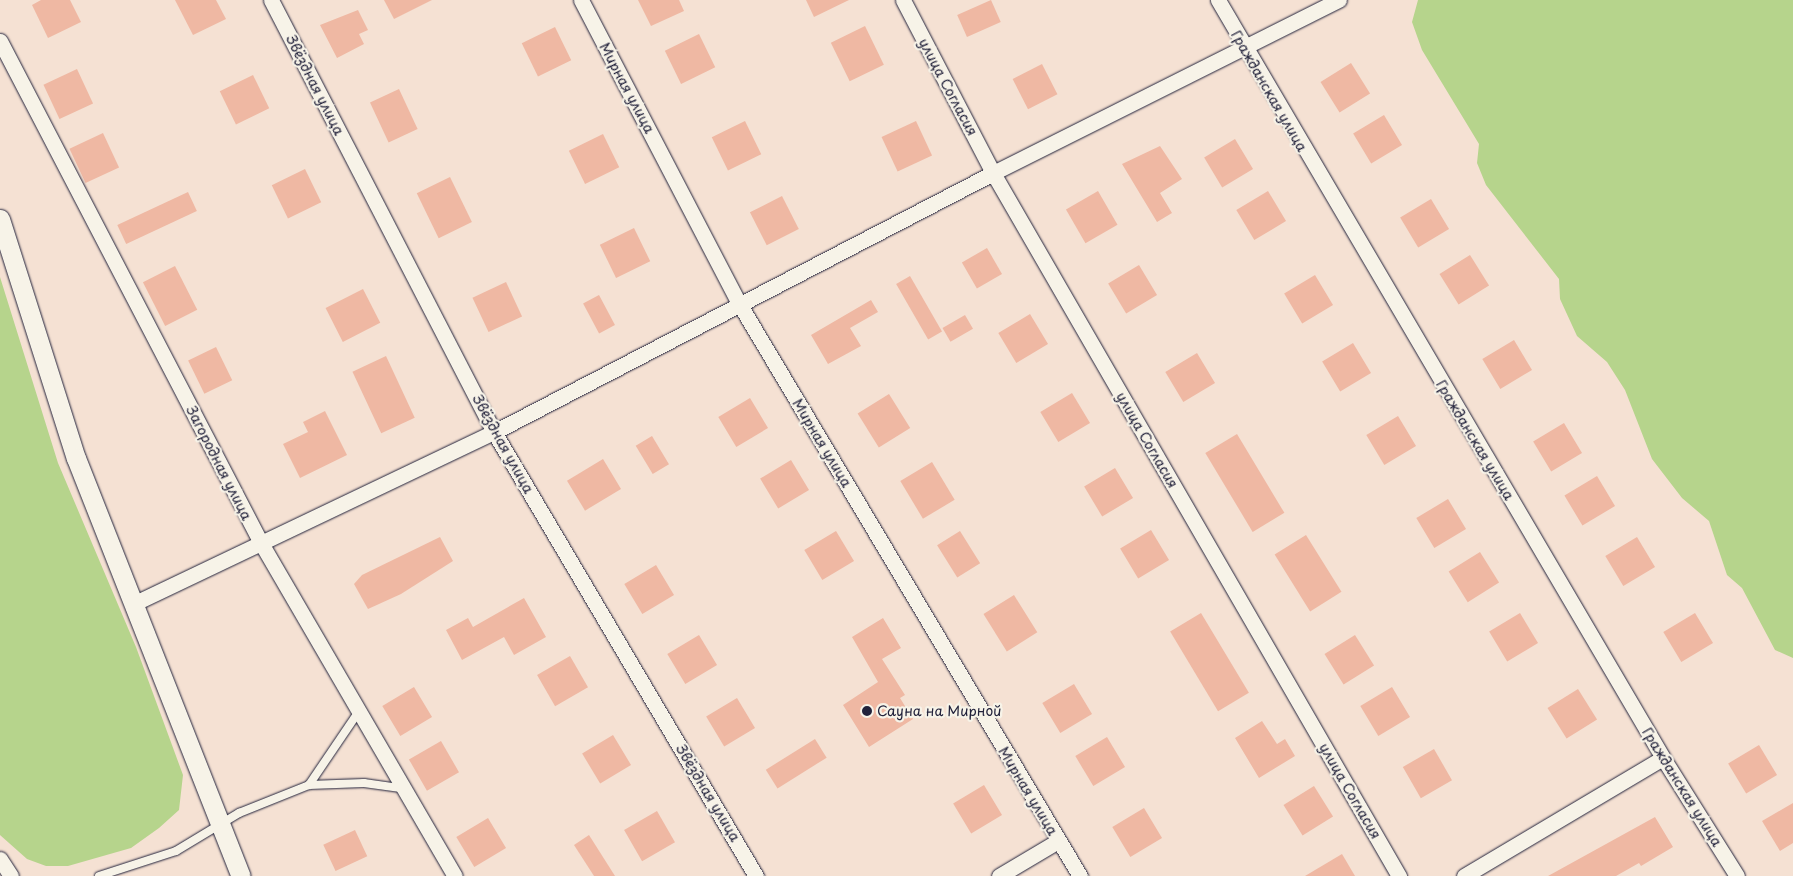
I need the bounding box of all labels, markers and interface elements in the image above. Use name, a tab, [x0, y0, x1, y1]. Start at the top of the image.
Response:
street label: Гражданская улица	[1227, 27, 1311, 155]
street label: Звёздная улица	[282, 32, 348, 138]
street label: улица Согласия	[915, 35, 981, 139]
street label: Мирная улица	[596, 39, 658, 137]
street label: Гражданская улица	[1432, 377, 1518, 503]
street label: улица Согласия	[1112, 389, 1182, 491]
street label: Звёздная улица	[469, 391, 537, 497]
street label: Мирная улица	[789, 395, 855, 491]
street label: Загородная улица	[183, 403, 255, 523]
place label: Сауна на Мирной	[877, 703, 1002, 719]
marker: Сауна на Мирной	[861, 705, 873, 717]
street label: Гражданская улица	[1638, 724, 1726, 850]
street label: улица Согласия	[1315, 740, 1385, 842]
street label: Звёздная улица	[672, 741, 744, 845]
street label: Мирная улица	[995, 743, 1061, 839]

